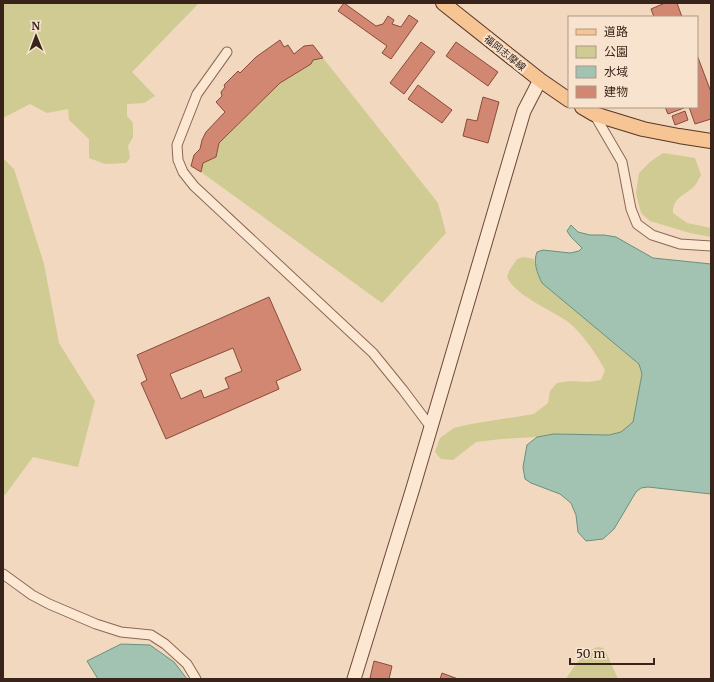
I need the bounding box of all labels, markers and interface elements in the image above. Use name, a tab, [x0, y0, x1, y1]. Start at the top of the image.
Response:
north arrow	[16, 16, 56, 56]
legend	[568, 16, 698, 108]
text: N	[31, 19, 41, 33]
text: 道路	[604, 24, 628, 39]
street label: 福岡志摩線	[481, 32, 529, 74]
text: 公園	[604, 44, 628, 59]
text: 水域	[604, 64, 628, 79]
text: 建物	[604, 84, 628, 99]
scale bar	[570, 640, 654, 666]
text: 50 m	[576, 646, 605, 661]

